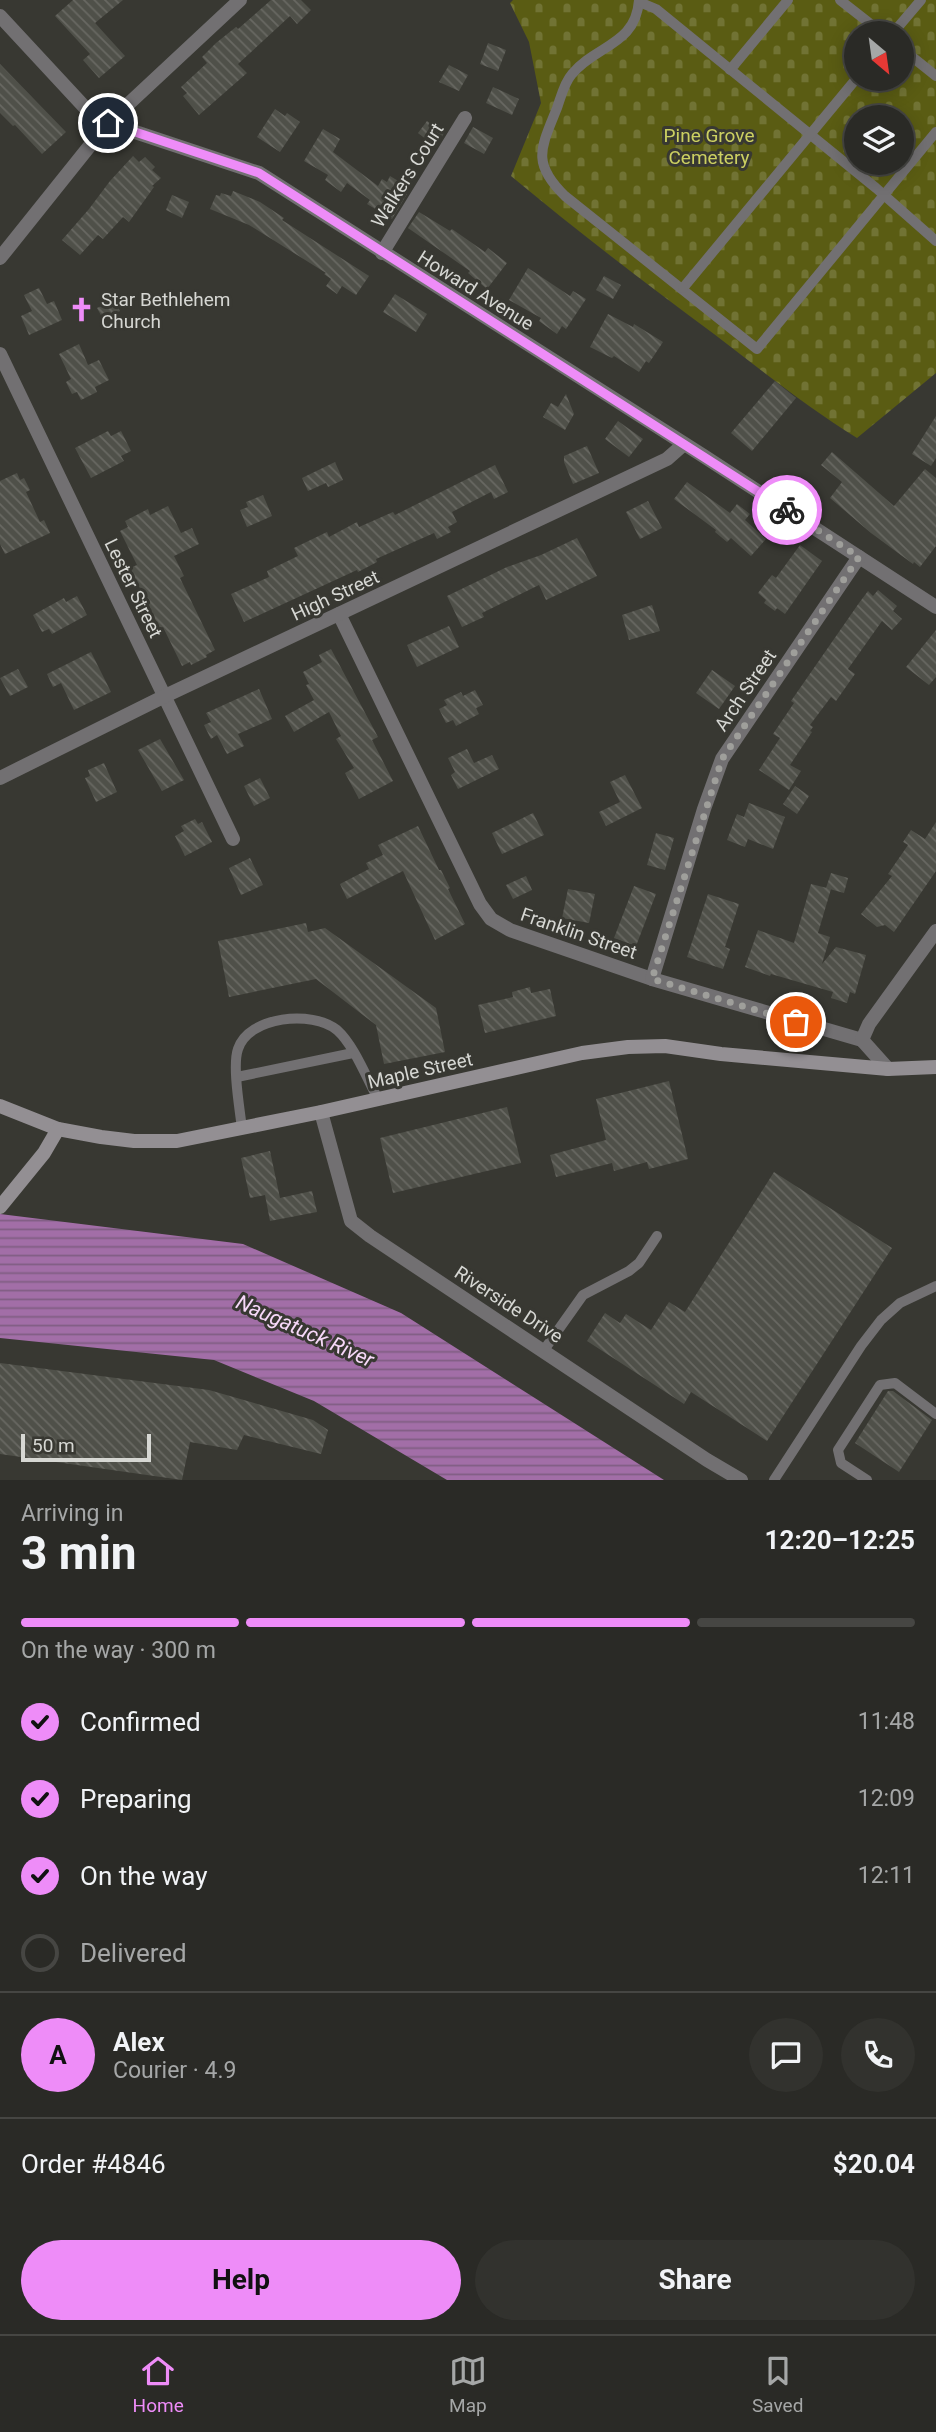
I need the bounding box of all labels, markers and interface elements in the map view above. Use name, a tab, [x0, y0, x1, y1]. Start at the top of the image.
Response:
north arrow	[844, 21, 914, 91]
map controls	[844, 21, 914, 175]
pin	[78, 93, 138, 153]
icon: home	[89, 104, 127, 142]
button: layers	[844, 105, 914, 175]
street label: Walkers Court	[366, 119, 449, 232]
park label: Pine Grove Cemetery	[664, 124, 754, 169]
street label: Howard Avenue	[413, 245, 538, 335]
place label: Star Bethlehem Church	[101, 288, 230, 333]
church icon: Star Bethlehem Church	[67, 296, 95, 324]
courier	[752, 475, 822, 545]
icon: bike	[768, 491, 806, 529]
street label: Lester Street	[100, 535, 167, 642]
street label: High Street	[288, 565, 383, 626]
street label: Arch Street	[710, 645, 781, 736]
street label: Franklin Street	[518, 903, 640, 964]
pin	[766, 992, 826, 1052]
icon: bag	[777, 1003, 815, 1041]
street label: Maple Street	[365, 1047, 475, 1094]
street label: Riverside Drive	[450, 1261, 567, 1348]
water label: Naugatuck River	[232, 1290, 379, 1373]
scale bar	[21, 1431, 150, 1463]
text: 50 m	[32, 1434, 75, 1457]
text: Arriving in	[21, 1500, 124, 1527]
text: 12:20–12:25	[765, 1525, 915, 1555]
text: 3 min	[21, 1526, 137, 1580]
text: On the way · 300 m	[21, 1637, 216, 1664]
icon: check	[21, 1703, 59, 1741]
text: Confirmed	[80, 1707, 201, 1737]
text: 11:48	[858, 1708, 915, 1735]
icon: check	[21, 1780, 59, 1818]
text: Preparing	[80, 1784, 192, 1814]
text: 12:09	[858, 1785, 915, 1812]
icon: check	[21, 1857, 59, 1895]
text: On the way	[80, 1861, 208, 1891]
text: 12:11	[858, 1862, 915, 1889]
text: Delivered	[80, 1938, 187, 1968]
button: chat	[749, 2018, 823, 2092]
button: phone	[841, 2018, 915, 2092]
text: Alex	[113, 2027, 165, 2057]
text: A	[49, 2040, 67, 2070]
text: Courier · 4.9	[113, 2057, 236, 2084]
text: Order #4846	[21, 2149, 166, 2179]
text: $20.04	[833, 2149, 915, 2179]
button: Help	[21, 2240, 461, 2320]
button: Share	[475, 2240, 915, 2320]
tab: Home	[133, 2352, 184, 2417]
tab: Map	[449, 2352, 487, 2417]
tab: Saved	[752, 2352, 803, 2417]

